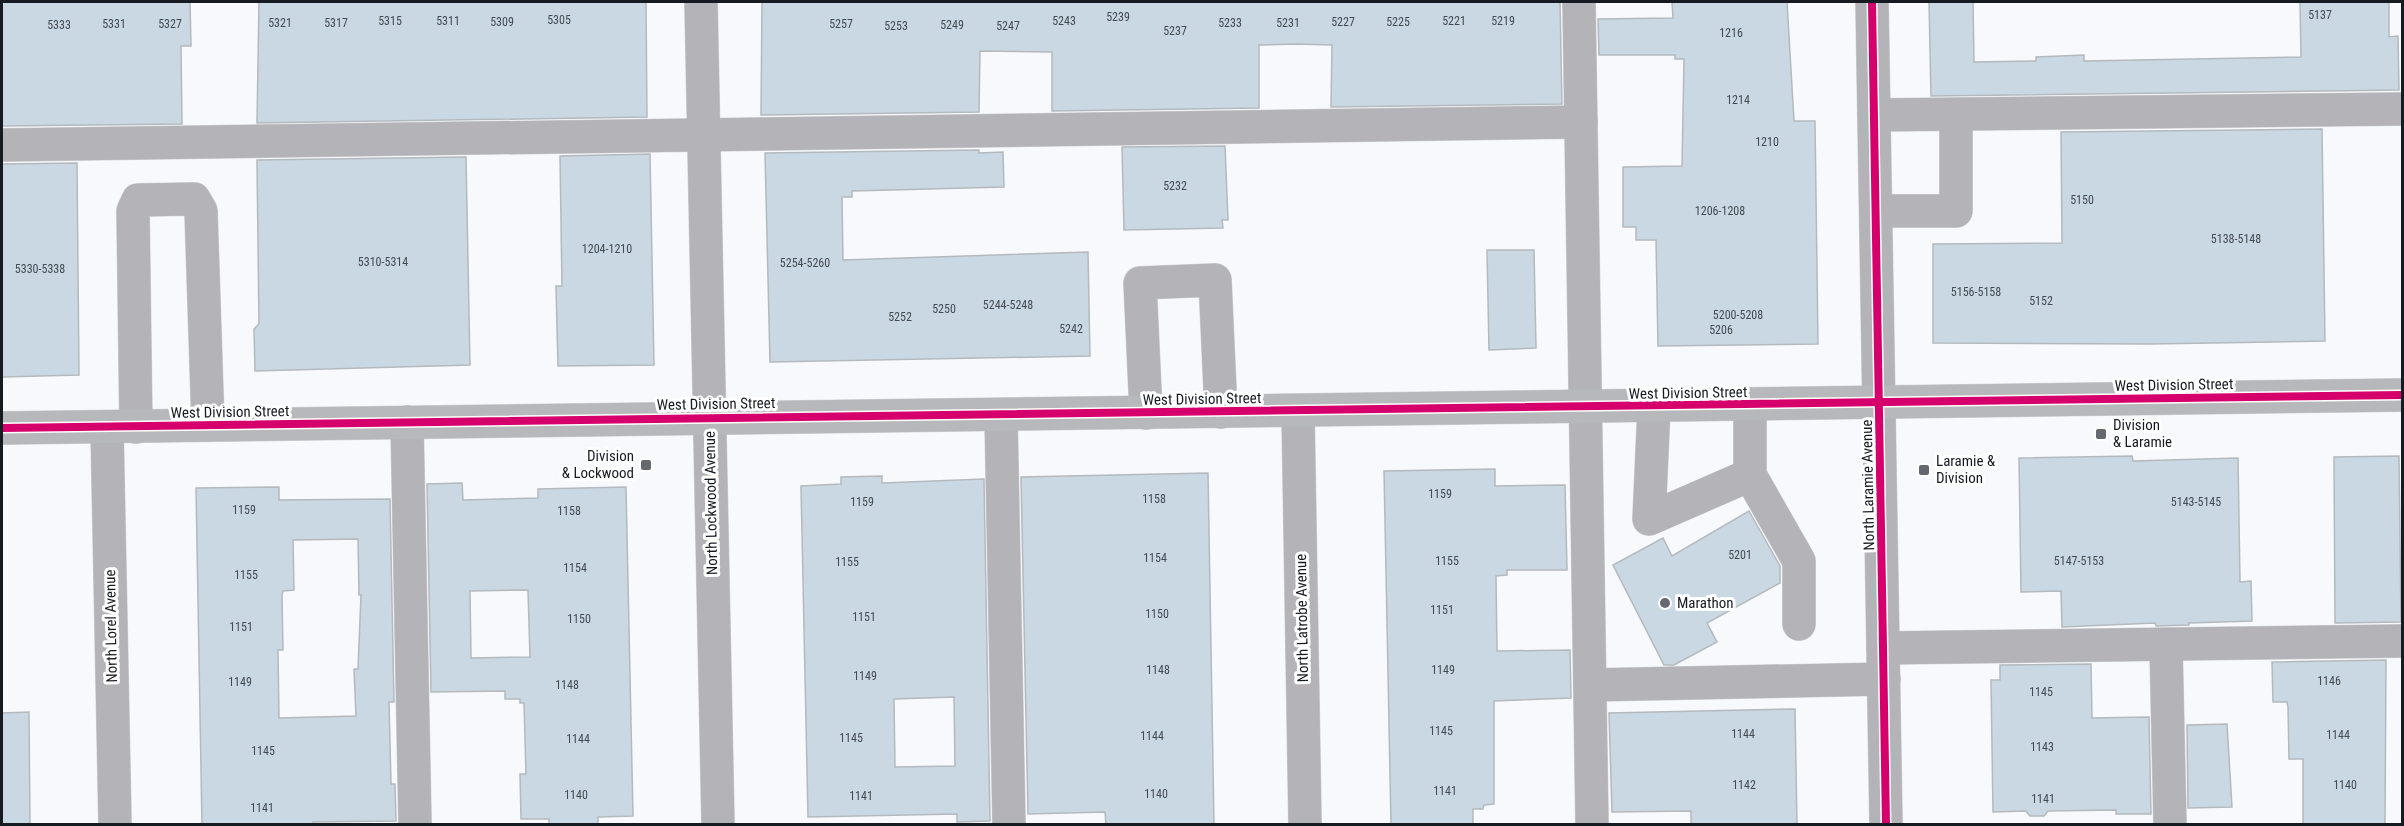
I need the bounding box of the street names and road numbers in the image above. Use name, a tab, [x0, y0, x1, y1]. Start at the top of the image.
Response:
street label: West Division Street	[2115, 375, 2233, 395]
street label: West Division Street	[1629, 383, 1747, 403]
street label: West Division Street	[1143, 389, 1261, 409]
street label: West Division Street	[657, 394, 775, 414]
street label: West Division Street	[171, 402, 289, 422]
street label: North Laramie Avenue	[1858, 419, 1878, 551]
street label: North Lockwood Avenue	[701, 431, 721, 575]
street label: North Latrobe Avenue	[1292, 554, 1312, 682]
street label: North Lorel Avenue	[101, 569, 121, 683]

